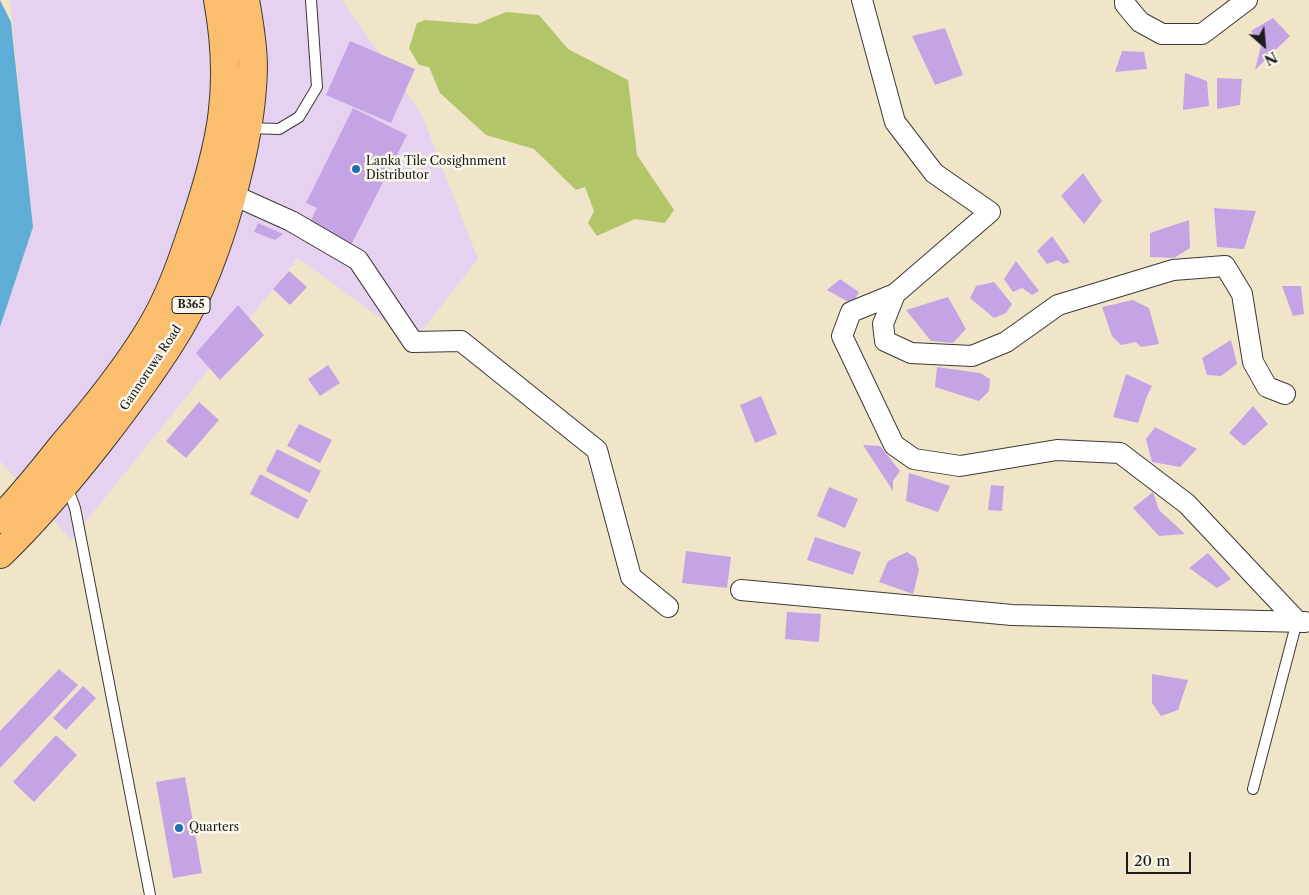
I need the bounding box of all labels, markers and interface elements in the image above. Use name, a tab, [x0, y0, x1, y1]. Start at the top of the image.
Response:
north arrow	[1239, 20, 1289, 70]
text: N	[1261, 48, 1280, 69]
place label: Lanka Tile Cosighnment Distributor	[366, 155, 506, 183]
marker: Lanka Tile Cosighnment Distributor	[350, 163, 362, 175]
road number: B365	[172, 296, 210, 314]
street label: Gannoruwa Road	[117, 323, 185, 413]
place label: Quarters	[189, 821, 239, 835]
marker: Quarters	[173, 822, 185, 834]
scale bar	[1129, 842, 1194, 874]
text: 20 m	[1134, 851, 1170, 870]

